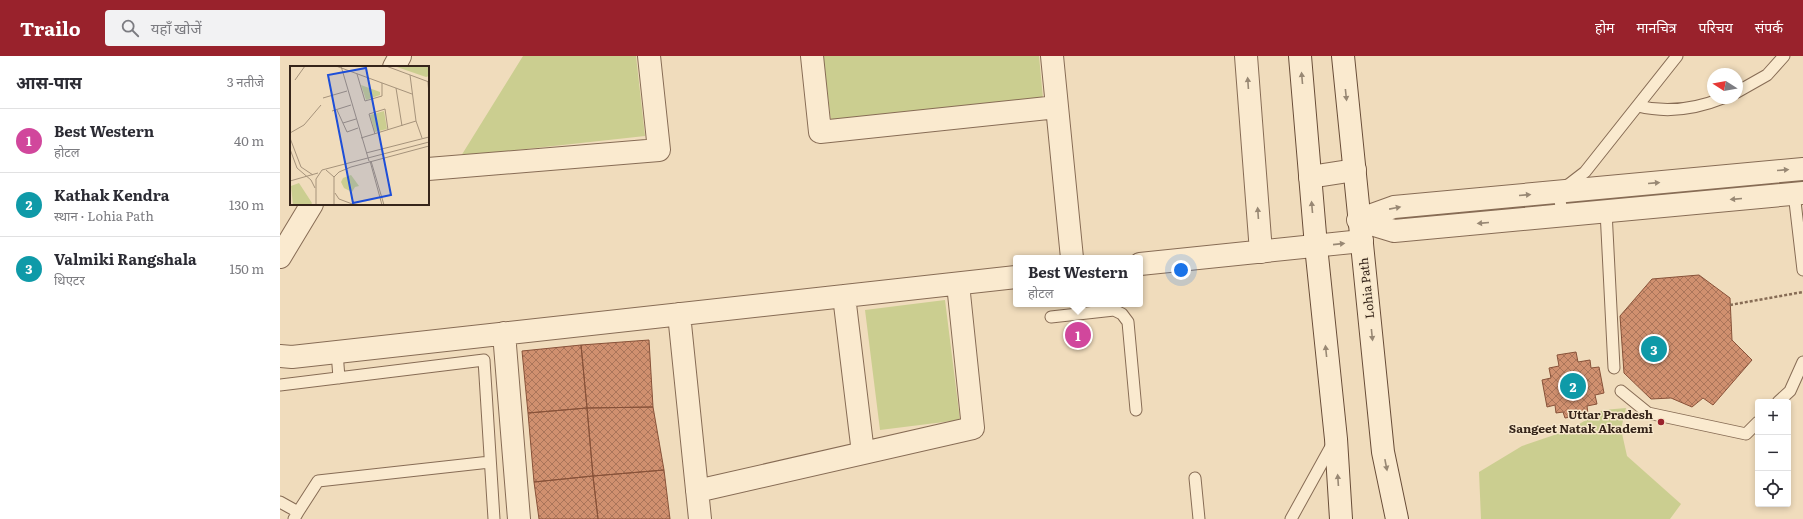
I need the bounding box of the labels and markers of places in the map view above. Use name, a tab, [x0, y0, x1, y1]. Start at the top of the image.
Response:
pin: 1	[1065, 320, 1091, 350]
pin: 3	[1641, 334, 1667, 364]
pin: 2	[1560, 371, 1586, 401]
place label: Uttar Pradesh Sangeet Natak Akademi	[1509, 405, 1654, 437]
marker: Uttar Pradesh Sangeet Natak Akademi	[1656, 417, 1666, 427]

